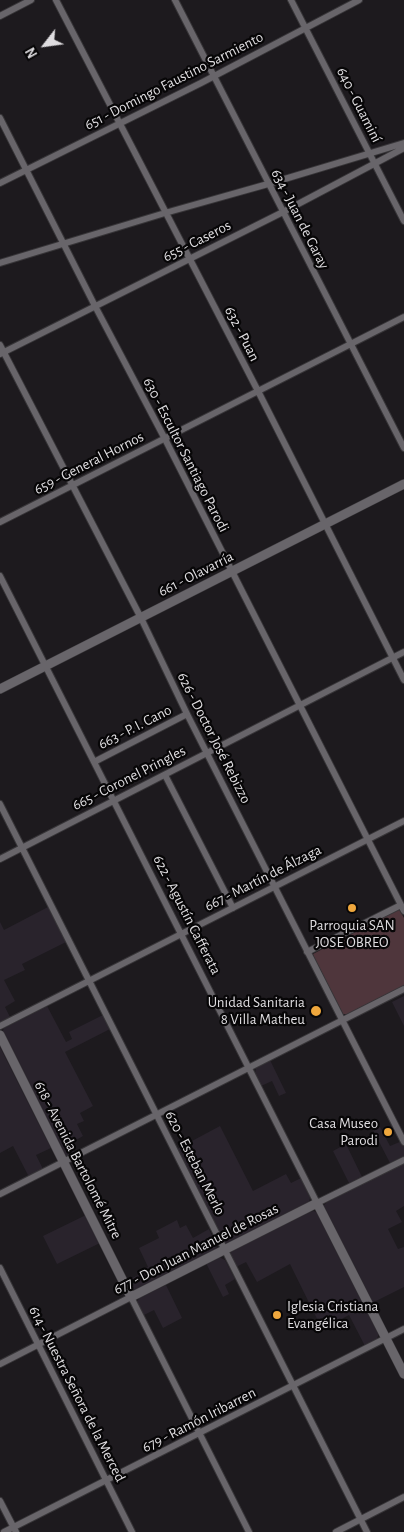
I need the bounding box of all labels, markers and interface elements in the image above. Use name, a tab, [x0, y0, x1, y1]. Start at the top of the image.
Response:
north arrow	[20, 20, 70, 70]
street label: 651 - Domingo Faustino Sarmiento	[82, 28, 266, 134]
text: N	[24, 45, 41, 60]
street label: 640 - Guaminí	[332, 64, 386, 146]
street label: 634 - Juan de Garay	[267, 166, 333, 272]
street label: 655 - Caseros	[160, 216, 234, 266]
street label: 632 - Puan	[221, 303, 263, 365]
street label: 630 - Escultor Santiago Parodi	[139, 375, 233, 535]
street label: 659 - General Hornos	[31, 428, 147, 498]
street label: 661 - Olavarría	[155, 547, 237, 601]
street label: 626 - Doctor José Rebizzo	[173, 669, 255, 807]
street label: 663 - P. I. Cano	[95, 701, 175, 753]
street label: 665 - Coronel Pringles	[69, 742, 189, 814]
street label: 667 - Martín de Álzaga	[202, 841, 324, 915]
street label: 622 - Agustín Cafferata	[149, 852, 225, 978]
marker: Parroquia SAN JOSE OBREO	[346, 902, 358, 914]
place label: Parroquia SAN JOSE OBREO	[309, 916, 395, 951]
place label: Unidad Sanitaria 8 Villa Matheu	[208, 993, 305, 1028]
marker: Unidad Sanitaria 8 Villa Matheu	[309, 1004, 323, 1018]
street label: 618 - Avenida Bartolomé Mitre	[30, 1078, 126, 1242]
street label: 620 - Esteban Merlo	[161, 1108, 229, 1218]
place label: Casa Museo Parodi	[309, 1114, 378, 1149]
marker: Casa Museo Parodi	[382, 1126, 394, 1138]
street label: 677 - Don Juan Manuel de Rosas	[111, 1200, 281, 1298]
place label: Iglesia Cristiana Evangélica	[287, 1297, 379, 1332]
street label: 614 - Nuestra Señora de la Merced	[25, 1303, 129, 1485]
marker: Iglesia Cristiana Evangélica	[271, 1309, 283, 1321]
street label: 679 - Ramón Iribarren	[139, 1384, 259, 1456]

